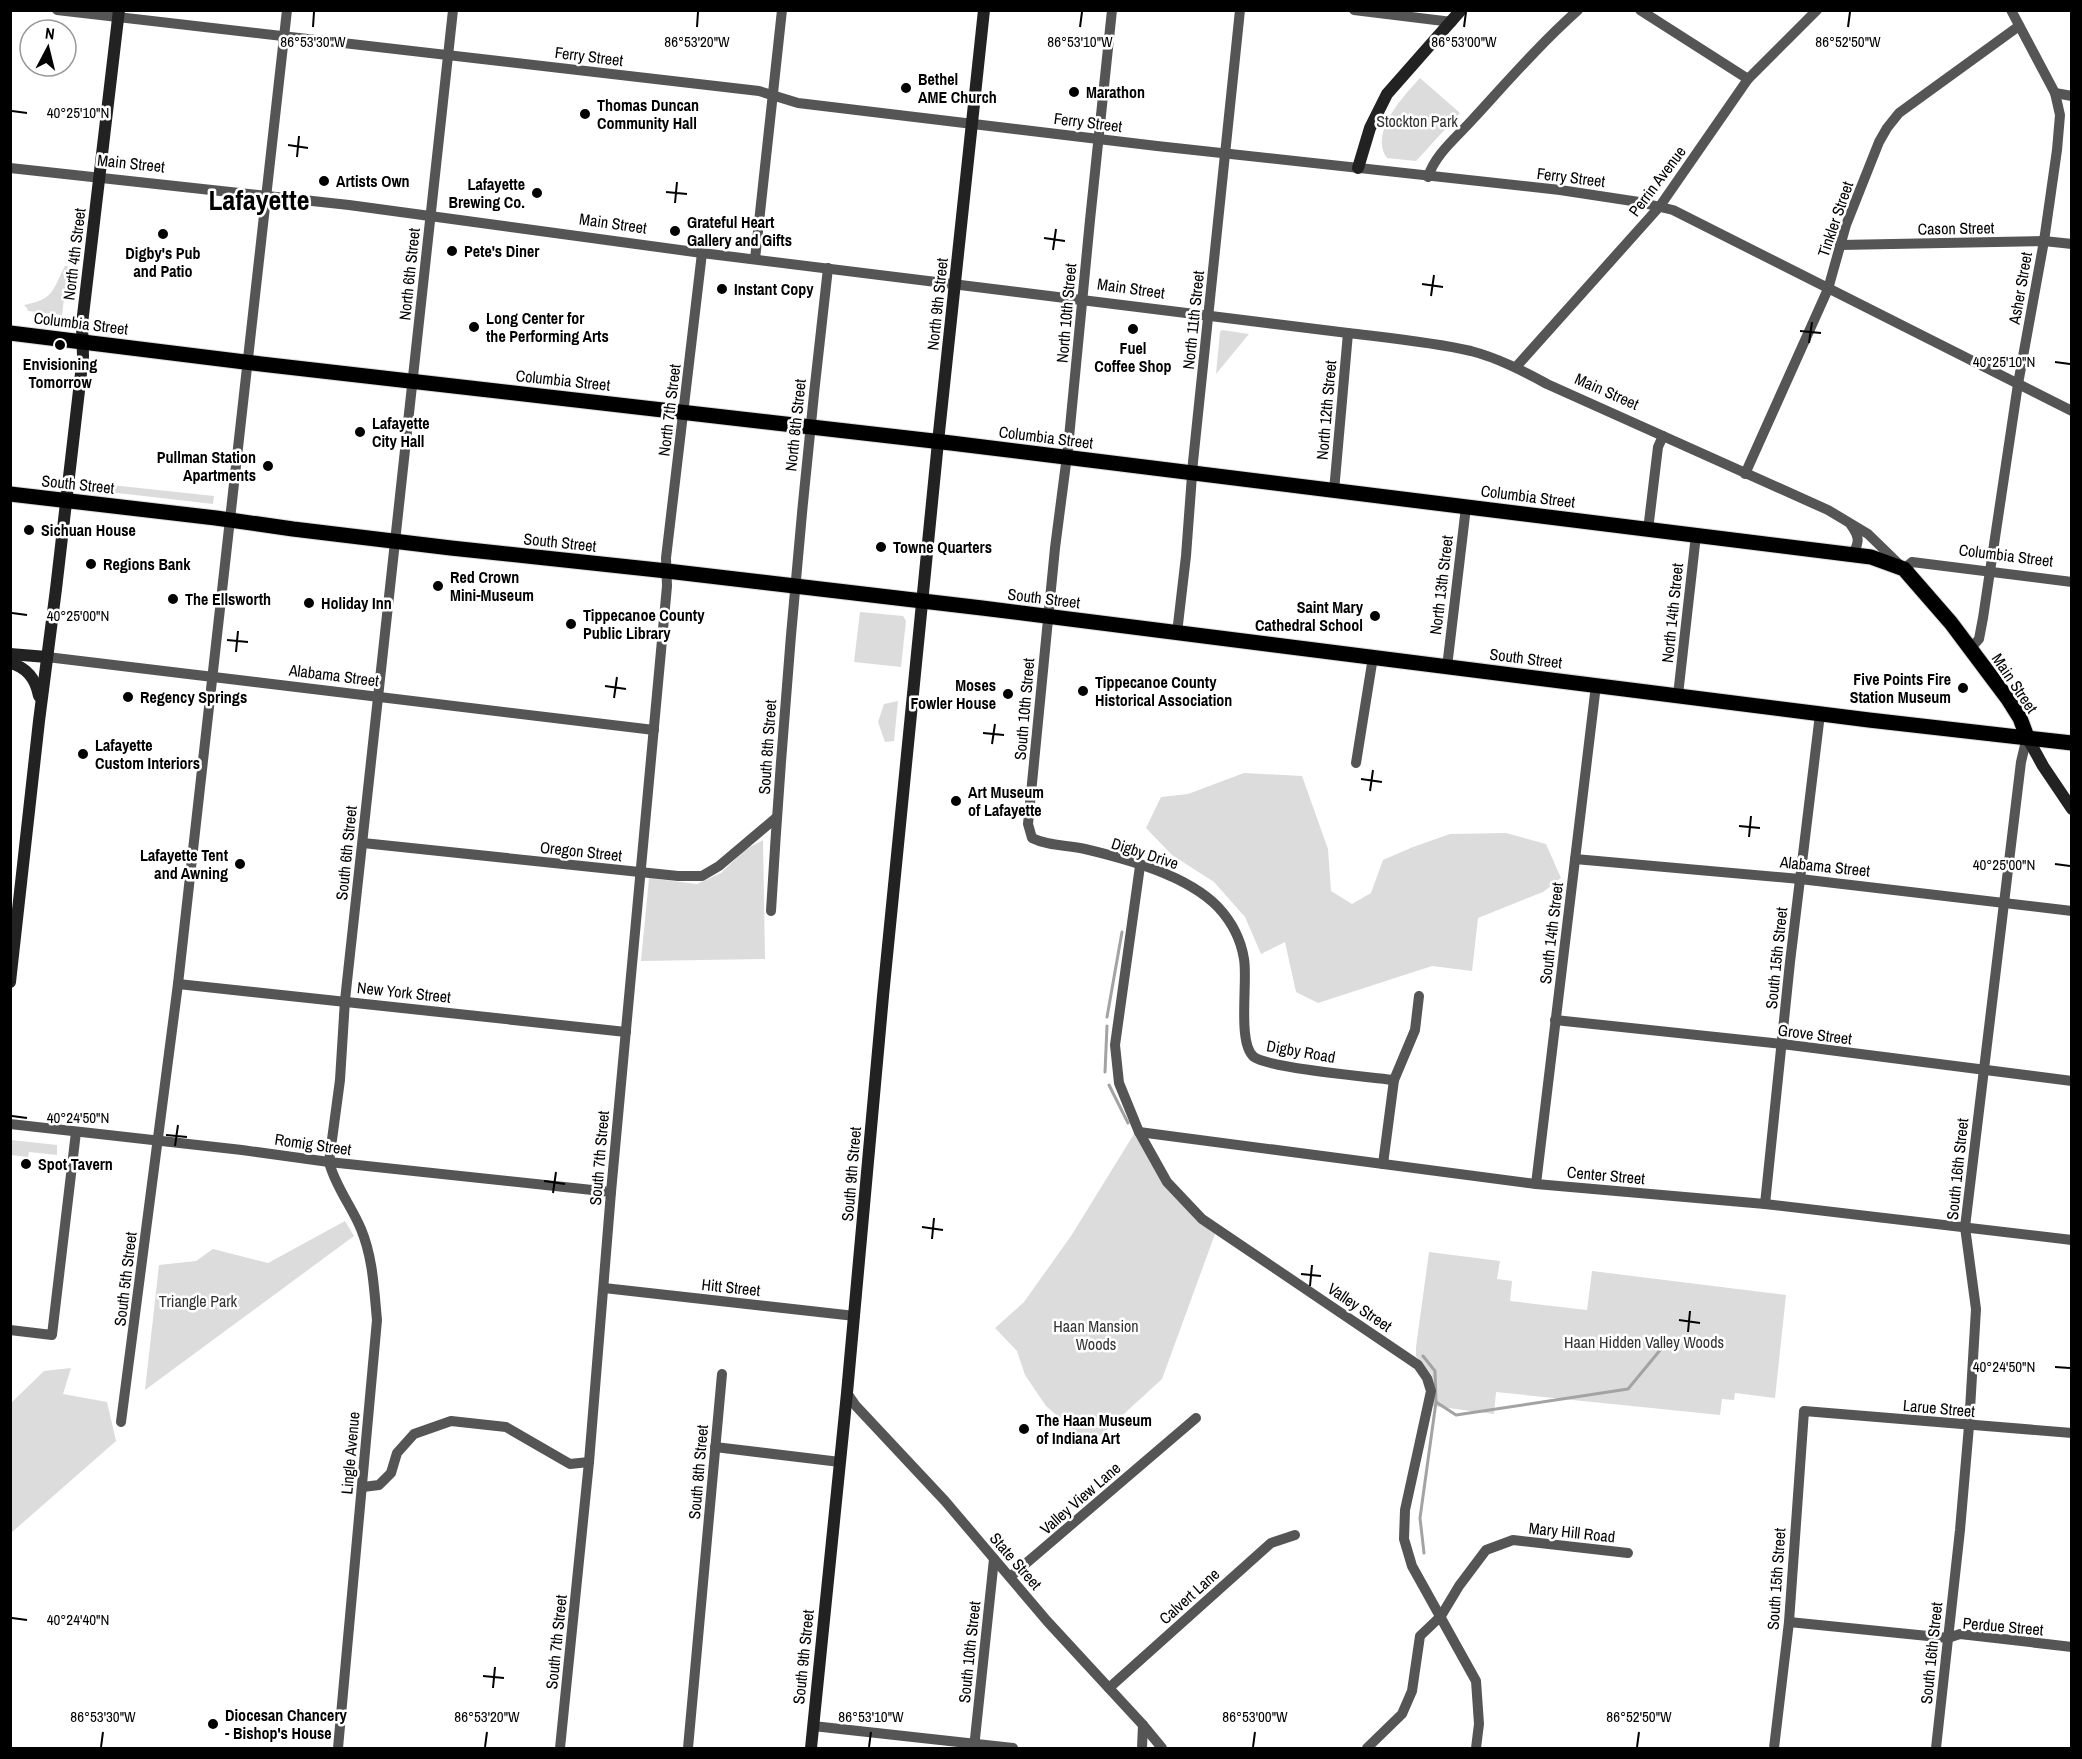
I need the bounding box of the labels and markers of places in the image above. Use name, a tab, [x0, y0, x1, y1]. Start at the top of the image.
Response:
place label: Bethel AME Church	[918, 68, 997, 108]
marker: Bethel AME Church	[899, 81, 913, 95]
place label: Marathon	[1086, 81, 1145, 103]
marker: Marathon	[1067, 85, 1081, 99]
place label: Thomas Duncan Community Hall	[597, 94, 699, 134]
marker: Thomas Duncan Community Hall	[578, 107, 592, 121]
place label: Artists Own	[336, 170, 410, 192]
place label: Lafayette Brewing Co.	[448, 173, 525, 213]
marker: Artists Own	[317, 174, 331, 188]
marker: Lafayette Brewing Co.	[530, 186, 544, 200]
place label: Grateful Heart Gallery and Gifts	[687, 211, 792, 251]
marker: Grateful Heart Gallery and Gifts	[668, 224, 682, 238]
marker: Digby's Pub and Patio	[156, 227, 170, 241]
place label: Pete's Diner	[464, 240, 540, 262]
place label: Digby's Pub and Patio	[125, 242, 201, 282]
marker: Pete's Diner	[445, 244, 459, 258]
place label: Instant Copy	[734, 278, 814, 300]
marker: Instant Copy	[715, 282, 729, 296]
place label: Long Center for the Performing Arts	[486, 307, 609, 347]
marker: Long Center for the Performing Arts	[467, 320, 481, 334]
marker: Fuel Coffee Shop	[1126, 322, 1140, 336]
place label: Fuel Coffee Shop	[1094, 337, 1172, 377]
marker: Envisioning Tomorrow	[53, 338, 67, 352]
place label: Envisioning Tomorrow	[23, 353, 97, 393]
place label: Lafayette City Hall	[372, 412, 430, 452]
marker: Lafayette City Hall	[353, 425, 367, 439]
place label: Pullman Station Apartments	[157, 446, 256, 486]
marker: Pullman Station Apartments	[261, 459, 275, 473]
place label: Sichuan House	[41, 519, 136, 541]
marker: Sichuan House	[22, 523, 36, 537]
place label: Towne Quarters	[893, 536, 992, 558]
marker: Towne Quarters	[874, 540, 888, 554]
place label: Regions Bank	[103, 553, 191, 575]
marker: Regions Bank	[84, 557, 98, 571]
place label: Red Crown Mini-Museum	[450, 566, 534, 606]
marker: Red Crown Mini-Museum	[431, 579, 445, 593]
place label: The Ellsworth	[185, 588, 271, 610]
marker: The Ellsworth	[166, 592, 180, 606]
place label: Holiday Inn	[321, 592, 392, 614]
marker: Holiday Inn	[302, 596, 316, 610]
place label: Saint Mary Cathedral School	[1255, 596, 1364, 636]
place label: Tippecanoe County Public Library	[583, 604, 705, 644]
marker: Saint Mary Cathedral School	[1368, 609, 1382, 623]
marker: Tippecanoe County Public Library	[564, 617, 578, 631]
place label: Five Points Fire Station Museum	[1850, 668, 1951, 708]
place label: Tippecanoe County Historical Association	[1095, 671, 1232, 711]
place label: Moses Fowler House	[911, 674, 996, 714]
marker: Five Points Fire Station Museum	[1956, 681, 1970, 695]
marker: Tippecanoe County Historical Association	[1076, 684, 1090, 698]
place label: Regency Springs	[140, 686, 247, 708]
marker: Moses Fowler House	[1001, 687, 1015, 701]
marker: Regency Springs	[121, 690, 135, 704]
place label: Lafayette Custom Interiors	[95, 734, 200, 774]
marker: Lafayette Custom Interiors	[76, 747, 90, 761]
place label: Art Museum of Lafayette	[968, 781, 1044, 821]
marker: Art Museum of Lafayette	[949, 794, 963, 808]
place label: Lafayette Tent and Awning	[140, 844, 229, 884]
marker: Lafayette Tent and Awning	[233, 857, 247, 871]
place label: Spot Tavern	[38, 1153, 113, 1175]
marker: Spot Tavern	[19, 1157, 33, 1171]
place label: The Haan Museum of Indiana Art	[1036, 1409, 1152, 1449]
marker: The Haan Museum of Indiana Art	[1017, 1422, 1031, 1436]
place label: Diocesan Chancery - Bishop's House	[225, 1704, 347, 1744]
marker: Diocesan Chancery - Bishop's House	[206, 1717, 220, 1731]

